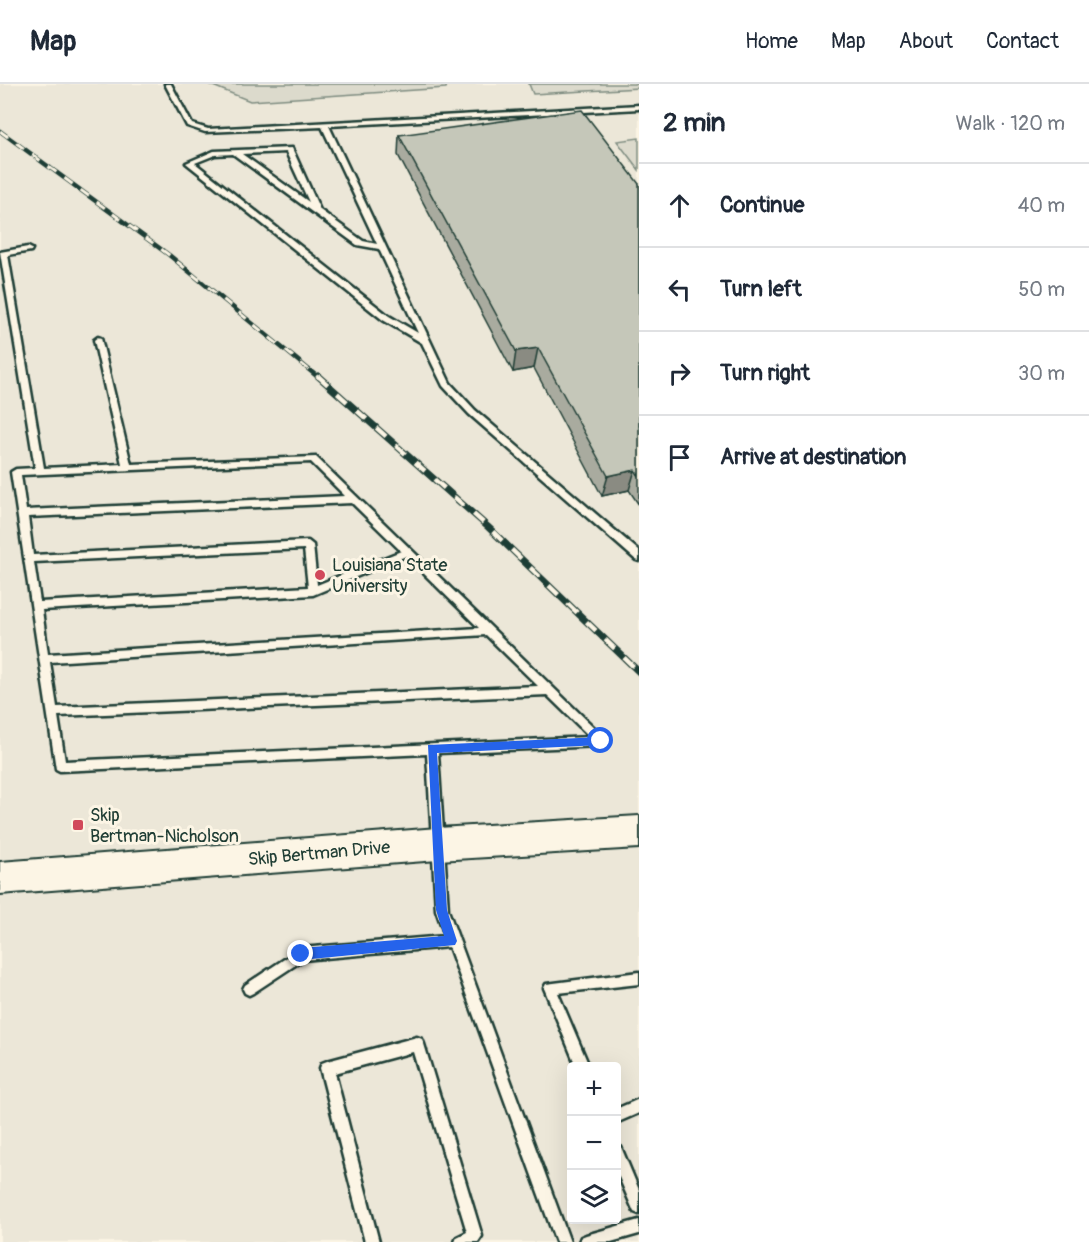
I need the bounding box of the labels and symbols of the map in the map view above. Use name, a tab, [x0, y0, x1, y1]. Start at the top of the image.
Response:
place label: Louisiana State University	[332, 554, 447, 598]
marker: Louisiana State University	[313, 568, 327, 582]
route start	[587, 727, 613, 753]
place label: Skip Bertman-Nicholson	[90, 804, 239, 848]
marker: Skip Bertman-Nicholson	[71, 818, 85, 832]
street label: Skip Bertman Drive	[247, 836, 391, 871]
route end	[287, 940, 313, 966]

